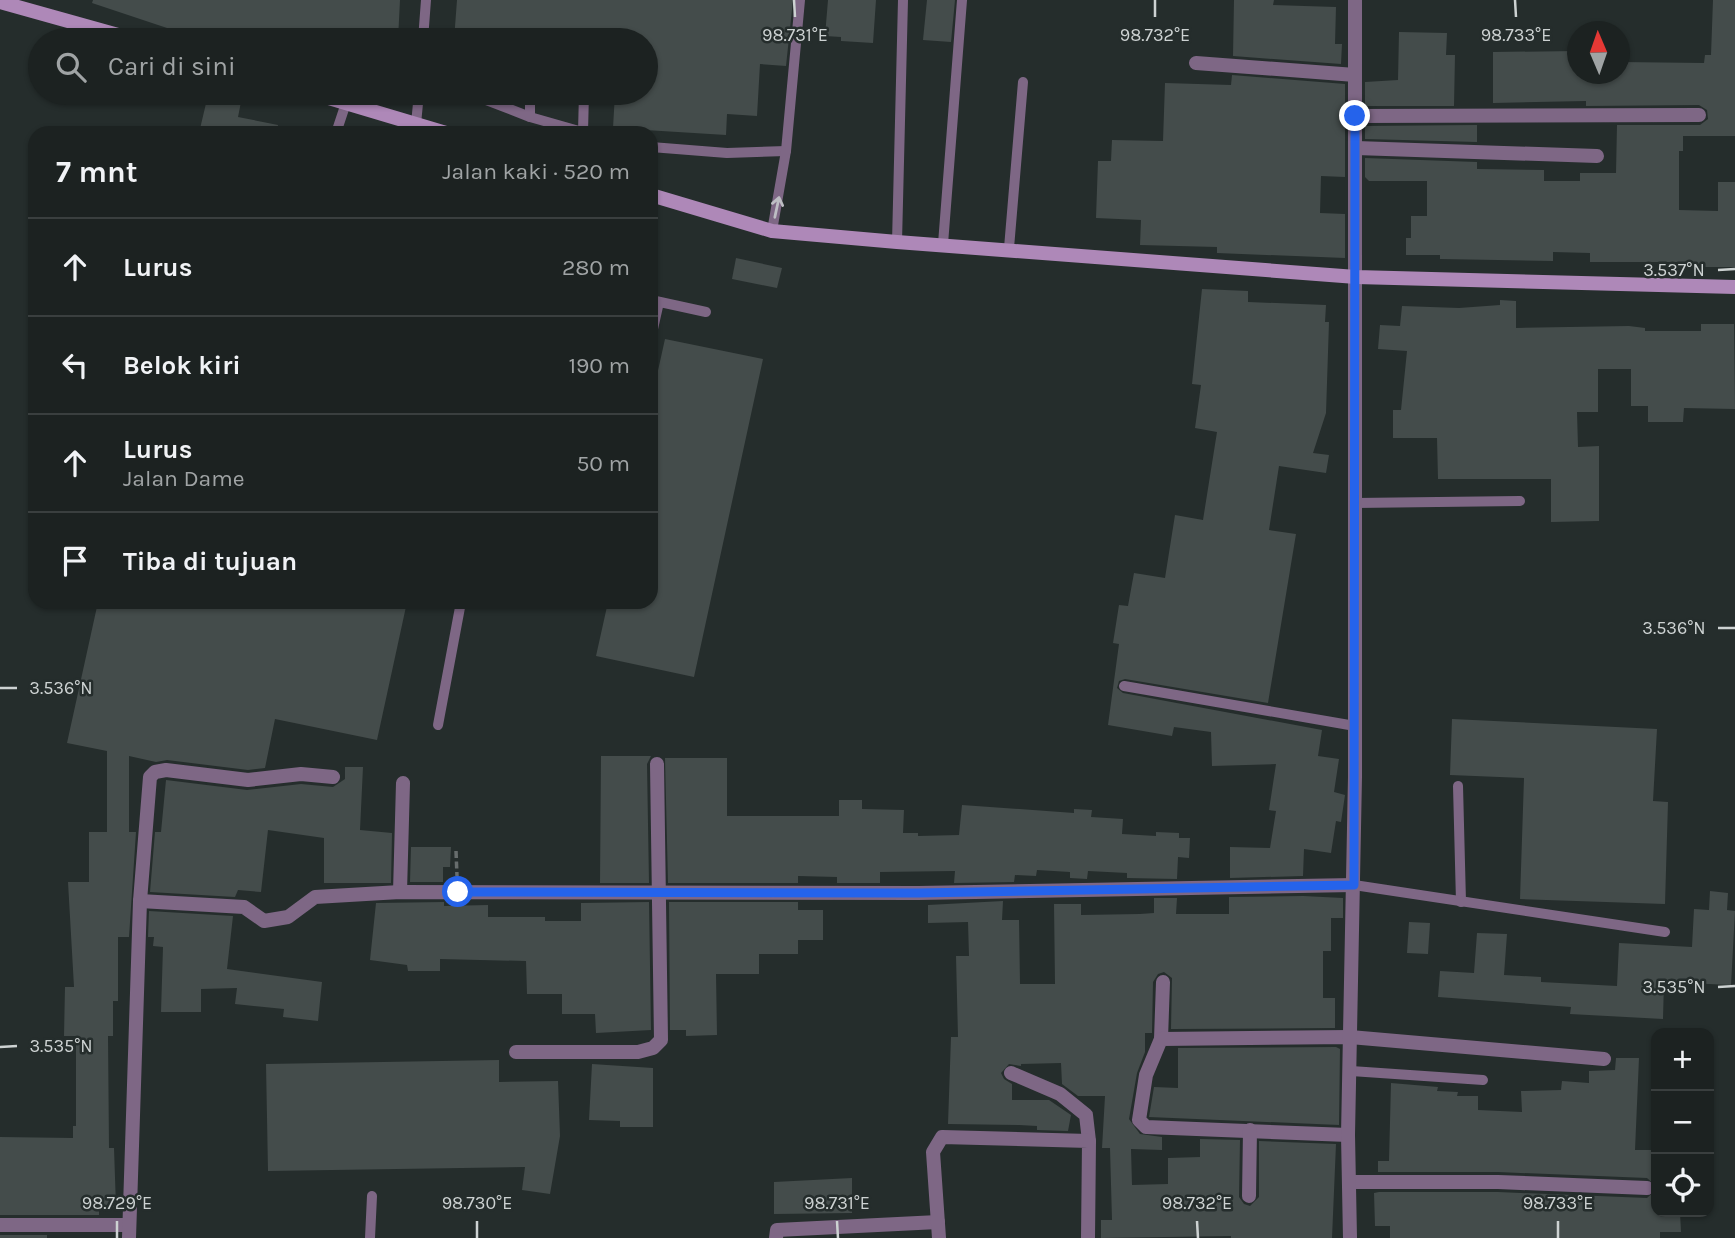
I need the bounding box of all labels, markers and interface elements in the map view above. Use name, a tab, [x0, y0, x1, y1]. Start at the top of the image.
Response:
north arrow	[1567, 21, 1630, 84]
text: 98.731°E	[762, 24, 828, 46]
text: 98.732°E	[1120, 24, 1190, 46]
text: 98.733°E	[1481, 24, 1551, 46]
search box	[28, 28, 658, 105]
icon: search	[52, 48, 90, 86]
text: Cari di sini	[108, 51, 236, 82]
route end	[1339, 100, 1370, 131]
text: 7 mnt	[56, 154, 138, 190]
text: Jalan kaki · 520 m	[442, 158, 630, 185]
one-way arrow	[771, 196, 785, 219]
icon: ahead	[56, 248, 94, 286]
text: Lurus	[123, 252, 192, 283]
text: 280 m	[562, 254, 630, 281]
text: 3.537°N	[1643, 259, 1705, 281]
icon: left	[56, 346, 94, 384]
text: Belok kiri	[123, 350, 241, 381]
text: 190 m	[568, 352, 630, 379]
text: Lurus	[123, 434, 192, 465]
icon: ahead	[56, 444, 94, 482]
text: 50 m	[576, 450, 630, 477]
text: Jalan Dame	[123, 465, 245, 492]
icon: arrive	[56, 542, 94, 580]
text: Tiba di tujuan	[123, 546, 297, 577]
text: 3.536°N	[1642, 617, 1706, 639]
text: 3.536°N	[29, 677, 93, 699]
route start	[442, 876, 473, 907]
text: 3.535°N	[1642, 976, 1706, 998]
map controls	[1651, 1028, 1714, 1217]
button: +	[1651, 1028, 1714, 1091]
text: 3.535°N	[29, 1035, 93, 1057]
button: −	[1651, 1091, 1714, 1154]
button: locate	[1651, 1154, 1714, 1217]
text: 98.729°E	[82, 1192, 152, 1214]
text: 98.730°E	[442, 1192, 512, 1214]
text: 98.731°E	[804, 1192, 870, 1214]
text: 98.732°E	[1162, 1192, 1232, 1214]
text: 98.733°E	[1523, 1192, 1593, 1214]

